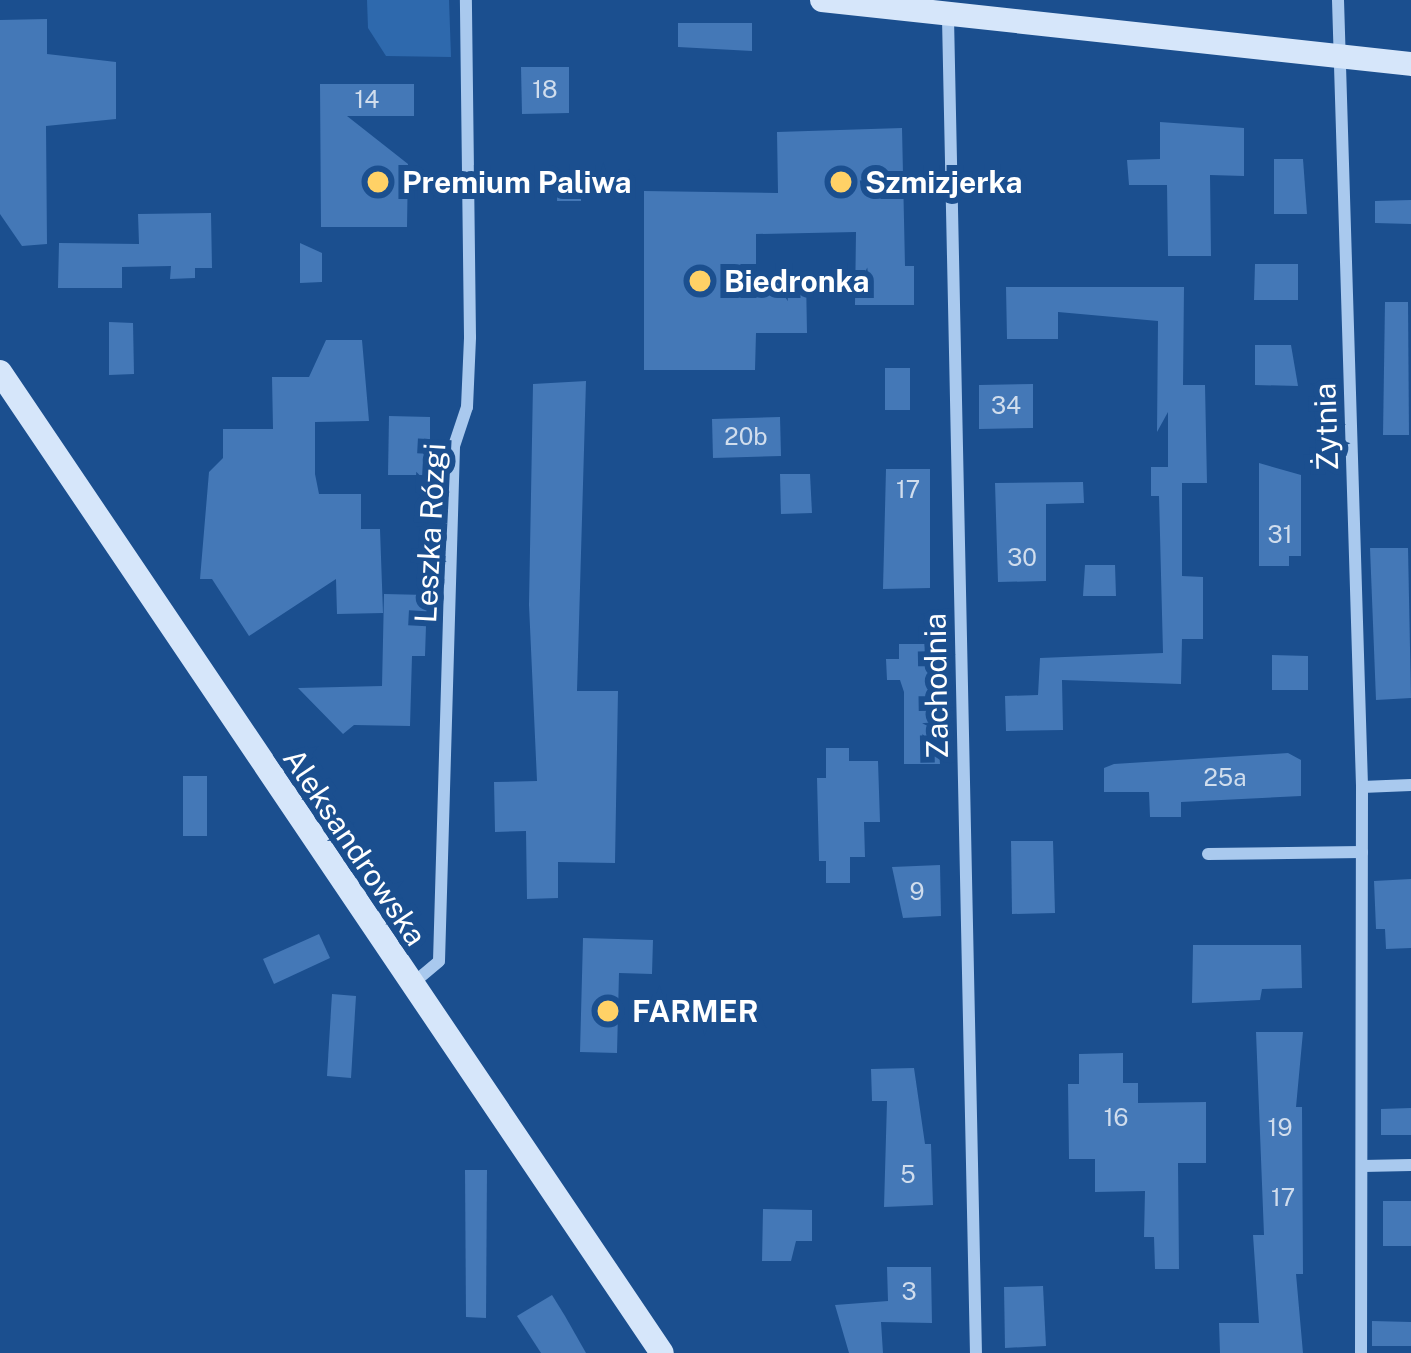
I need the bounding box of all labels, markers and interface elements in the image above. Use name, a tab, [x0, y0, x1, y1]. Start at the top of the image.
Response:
house number: 18	[532, 76, 558, 104]
house number: 14	[355, 86, 379, 114]
place label: Premium Paliwa	[402, 164, 632, 200]
place label: Szmizjerka	[865, 164, 1022, 200]
marker: Premium Paliwa	[365, 169, 391, 195]
marker: Szmizjerka	[828, 169, 854, 195]
place label: Biedronka	[724, 263, 869, 299]
marker: Biedronka	[687, 268, 713, 294]
street label: Żytnia	[1306, 382, 1346, 472]
house number: 34	[991, 392, 1021, 420]
house number: 20b	[724, 423, 768, 451]
street label: Leszka Rózgi	[407, 442, 453, 624]
house number: 17	[896, 476, 920, 504]
house number: 31	[1268, 521, 1292, 549]
house number: 30	[1007, 544, 1037, 572]
street label: Zachodnia	[917, 613, 955, 759]
street label: Aleksandrowska	[276, 742, 434, 952]
house number: 25a	[1204, 764, 1246, 792]
house number: 9	[910, 878, 924, 906]
place label: FARMER	[632, 993, 759, 1029]
marker: FARMER	[595, 998, 621, 1024]
house number: 16	[1104, 1104, 1128, 1132]
house number: 19	[1268, 1114, 1292, 1142]
house number: 5	[900, 1161, 916, 1189]
house number: 17	[1271, 1184, 1295, 1212]
house number: 3	[901, 1278, 917, 1306]

